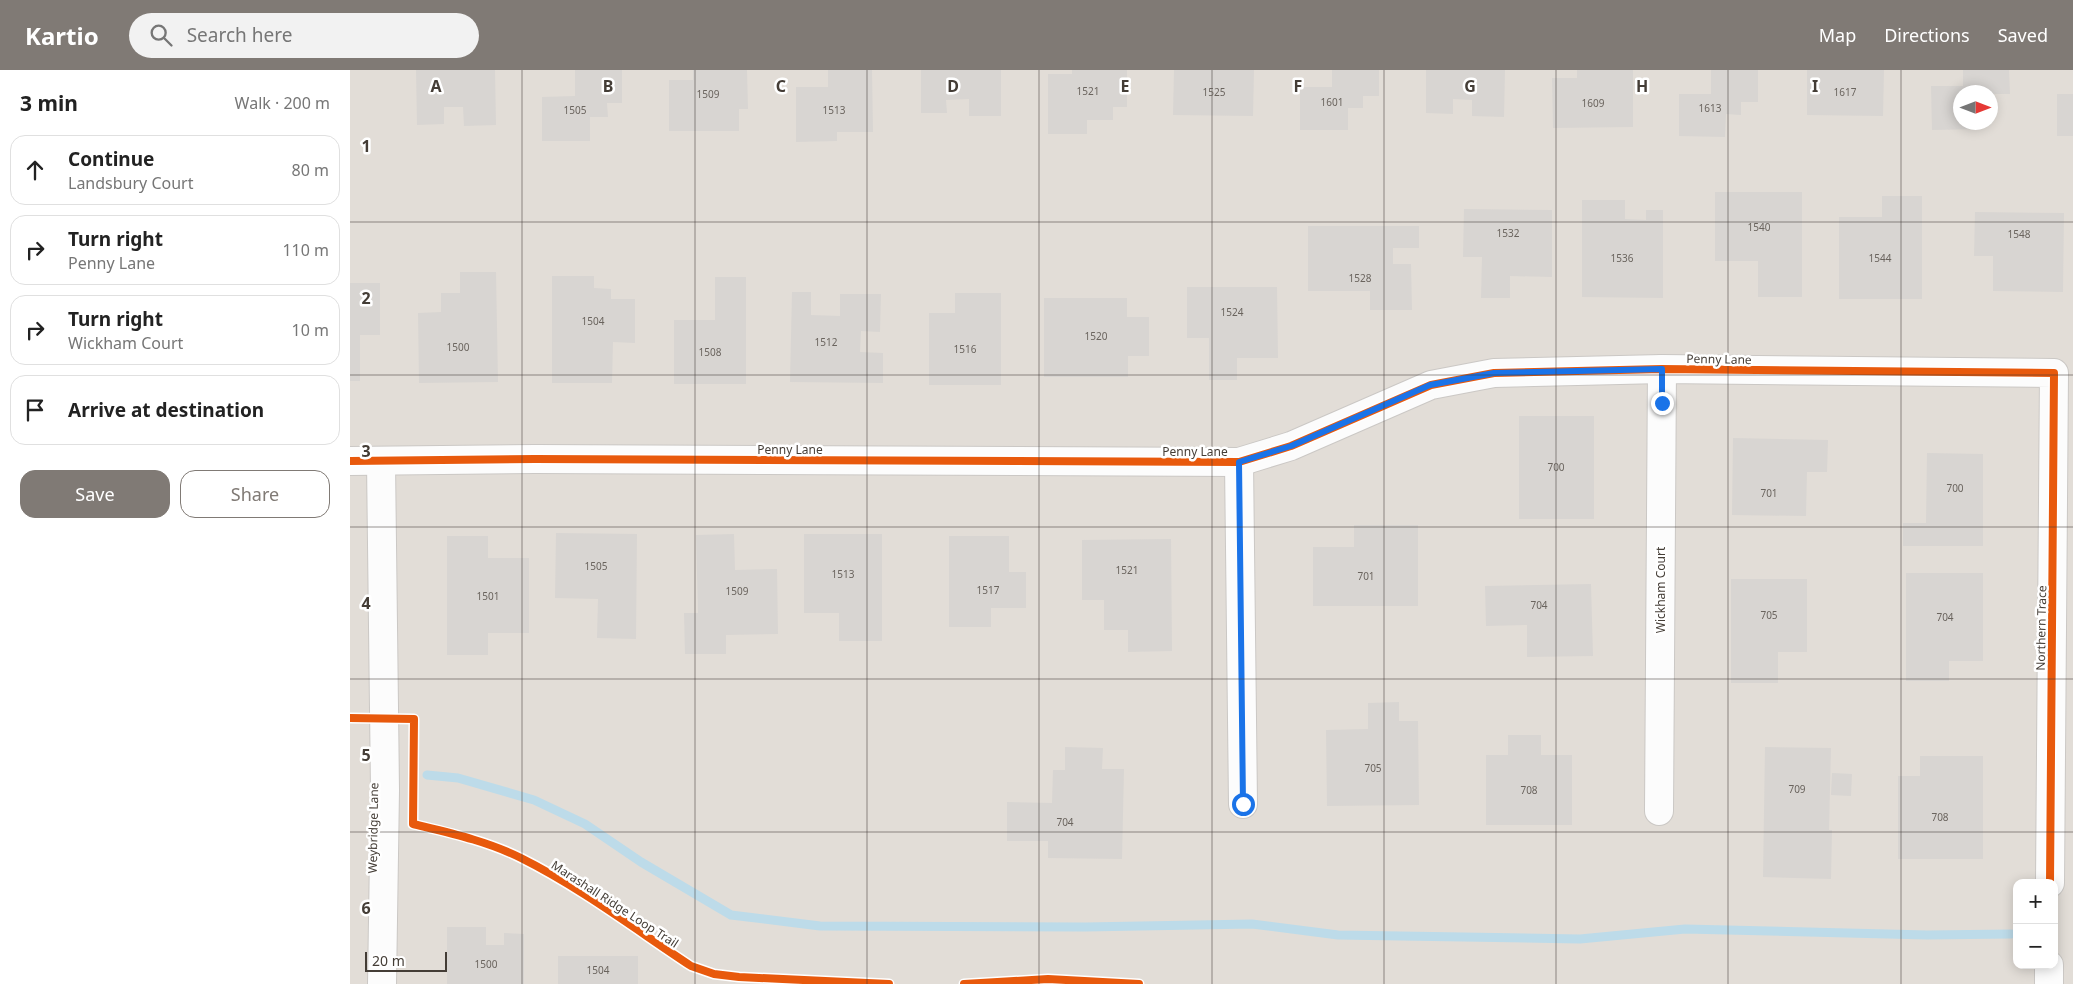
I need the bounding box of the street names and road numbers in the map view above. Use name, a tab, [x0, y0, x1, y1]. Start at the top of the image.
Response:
street label: Penny Lane	[1686, 350, 1752, 368]
street label: Penny Lane	[757, 441, 823, 458]
street label: Penny Lane	[1162, 443, 1228, 460]
street label: Wickham Court	[1652, 546, 1669, 633]
street label: Northern Trace	[2032, 585, 2050, 671]
street label: Weybridge Lane	[364, 782, 382, 874]
street label: Marashall Ridge Loop Trail	[548, 856, 682, 952]

